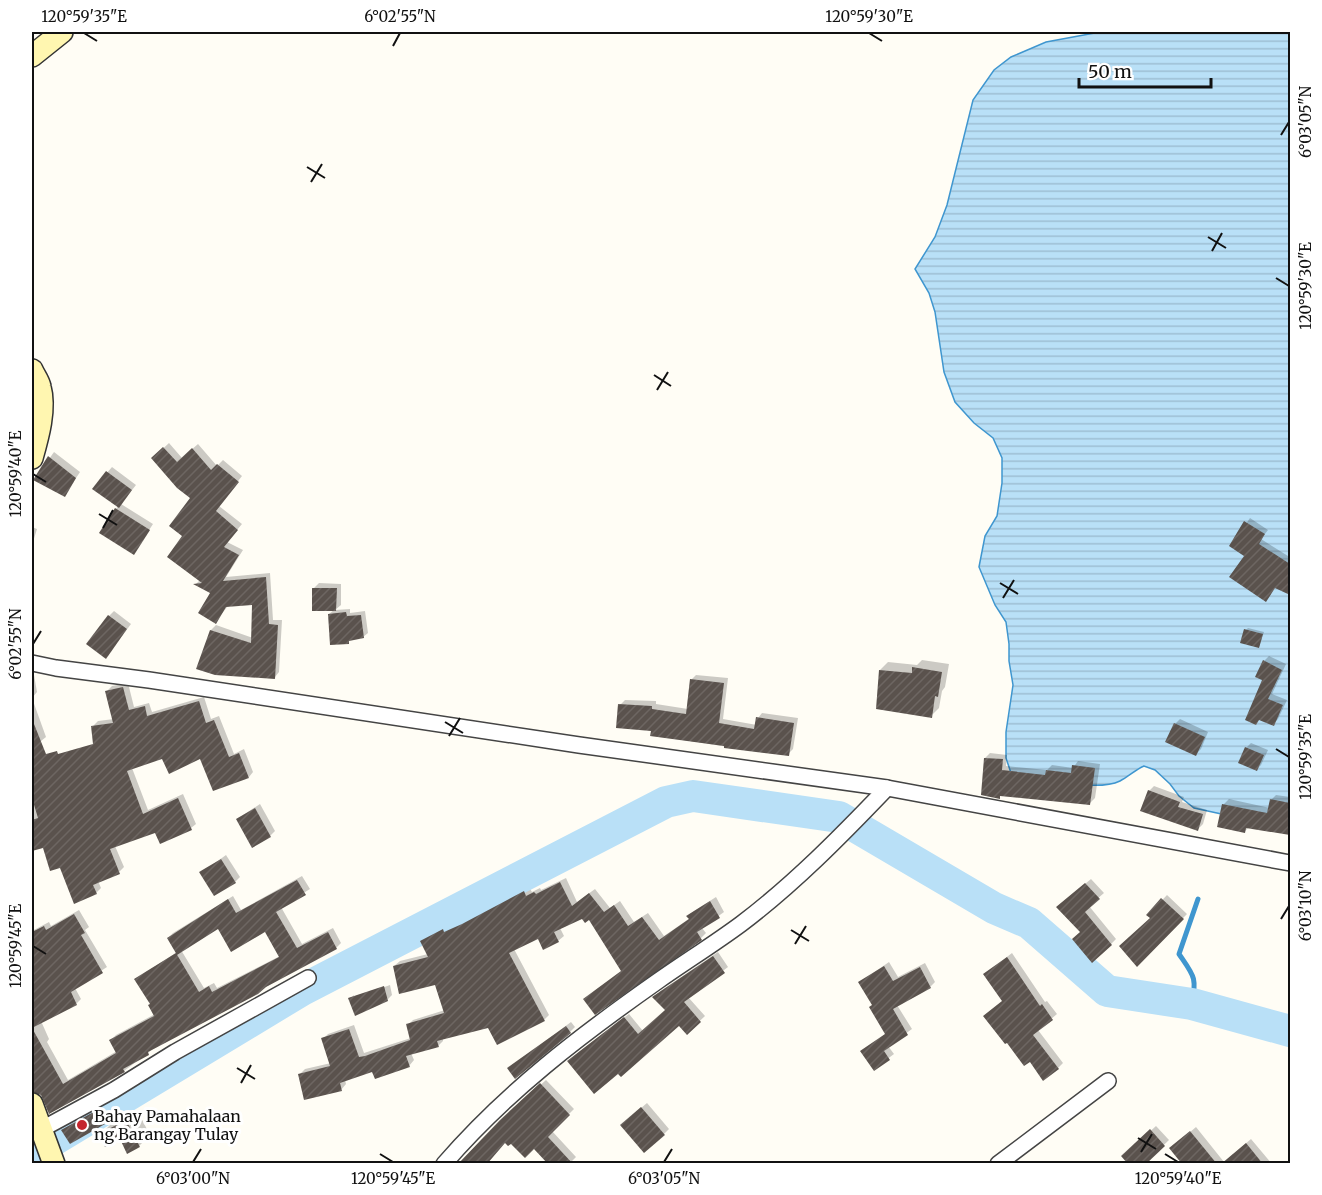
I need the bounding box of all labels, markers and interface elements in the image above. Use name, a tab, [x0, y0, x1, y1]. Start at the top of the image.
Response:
text: 120°59'35"E	[41, 7, 127, 26]
text: 6°02'55"N	[364, 7, 436, 26]
text: 120°59'30"E	[825, 7, 913, 26]
scale bar	[1079, 51, 1211, 89]
text: 50 m	[1088, 60, 1132, 83]
text: 6°03'05"N	[1296, 86, 1315, 158]
text: 120°59'30"E	[1296, 242, 1315, 330]
text: 120°59'40"E	[6, 430, 25, 517]
text: 6°02'55"N	[6, 608, 25, 680]
text: 120°59'35"E	[1296, 714, 1315, 800]
text: 6°03'10"N	[1296, 870, 1315, 941]
text: 120°59'45"E	[6, 903, 25, 988]
place label: Bahay Pamahalaan ng Barangay Tulay	[94, 1106, 241, 1144]
marker: Bahay Pamahalaan ng Barangay Tulay	[75, 1118, 89, 1132]
text: 6°03'00"N	[156, 1169, 230, 1188]
text: 120°59'45"E	[351, 1169, 436, 1188]
text: 6°03'05"N	[628, 1169, 700, 1188]
text: 120°59'40"E	[1135, 1169, 1222, 1188]

